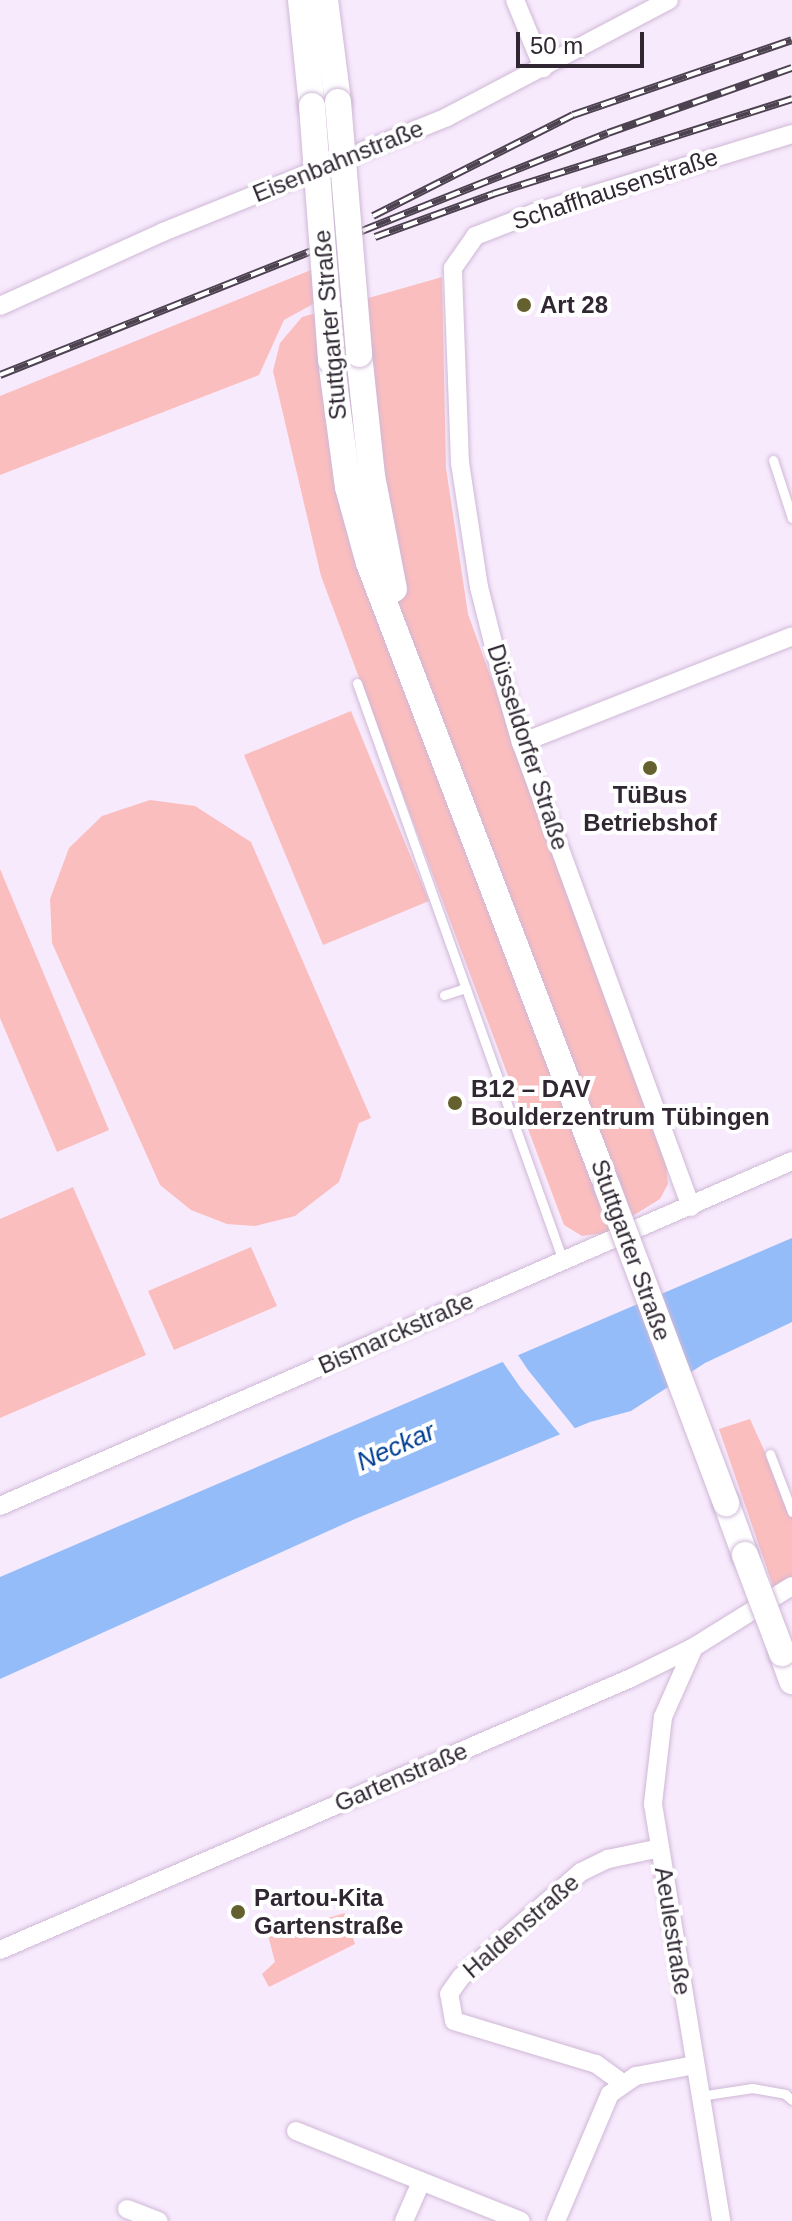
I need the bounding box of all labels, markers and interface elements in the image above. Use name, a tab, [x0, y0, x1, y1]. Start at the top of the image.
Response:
scale bar	[520, 16, 648, 66]
text: 50 m	[530, 32, 583, 59]
street label: Eisenbahnstraße	[248, 114, 428, 208]
street label: Schaffhausenstraße	[509, 142, 721, 236]
street label: Stuttgarter Straße	[307, 229, 353, 421]
place label: Art 28	[540, 291, 608, 319]
marker: Art 28	[515, 296, 533, 314]
street label: Düsseldorfer Straße	[481, 640, 575, 854]
marker: TüBus Betriebshof	[641, 759, 659, 777]
place label: TüBus Betriebshof	[583, 781, 717, 837]
place label: B12 – DAV Boulderzentrum Tübingen	[471, 1075, 770, 1131]
marker: B12 – DAV Boulderzentrum Tübingen	[446, 1094, 464, 1112]
street label: Stuttgarter Straße	[585, 1155, 677, 1345]
street label: Bismarckstraße	[314, 1286, 478, 1380]
water label: Neckar	[352, 1416, 440, 1478]
street label: Gartenstraße	[330, 1736, 472, 1818]
street label: Aeulestraße	[649, 1865, 697, 1997]
street label: Haldenstraße	[457, 1868, 585, 1984]
place label: Partou-Kita Gartenstraße	[254, 1884, 403, 1940]
marker: Partou-Kita Gartenstraße	[229, 1903, 247, 1921]

